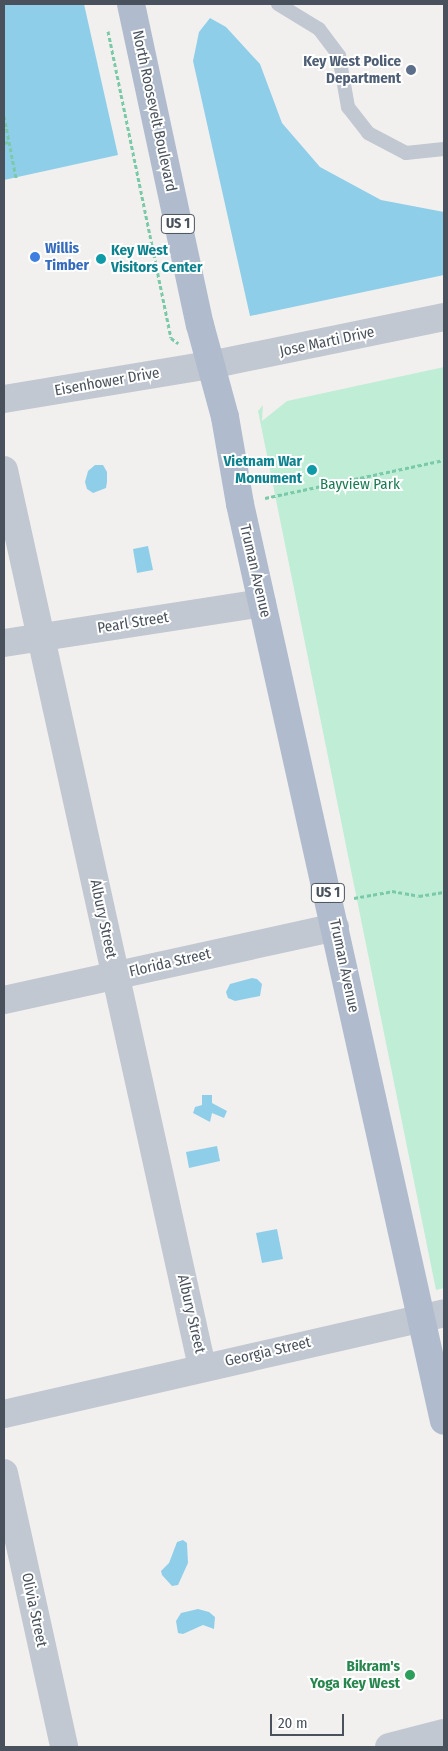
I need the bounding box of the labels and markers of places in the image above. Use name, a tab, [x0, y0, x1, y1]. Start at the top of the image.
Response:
place label: Key West Police Department	[303, 52, 401, 87]
marker: Key West Police Department	[405, 64, 417, 76]
place label: Willis Timber	[45, 239, 89, 274]
place label: Key West Visitors Center	[111, 241, 202, 276]
marker: Willis Timber	[29, 251, 41, 263]
marker: Key West Visitors Center	[95, 253, 107, 265]
place label: Vietnam War Monument	[223, 452, 302, 487]
marker: Vietnam War Monument	[306, 464, 318, 476]
place label: Bikram's Yoga Key West	[310, 1657, 400, 1692]
marker: Bikram's Yoga Key West	[404, 1669, 416, 1681]

